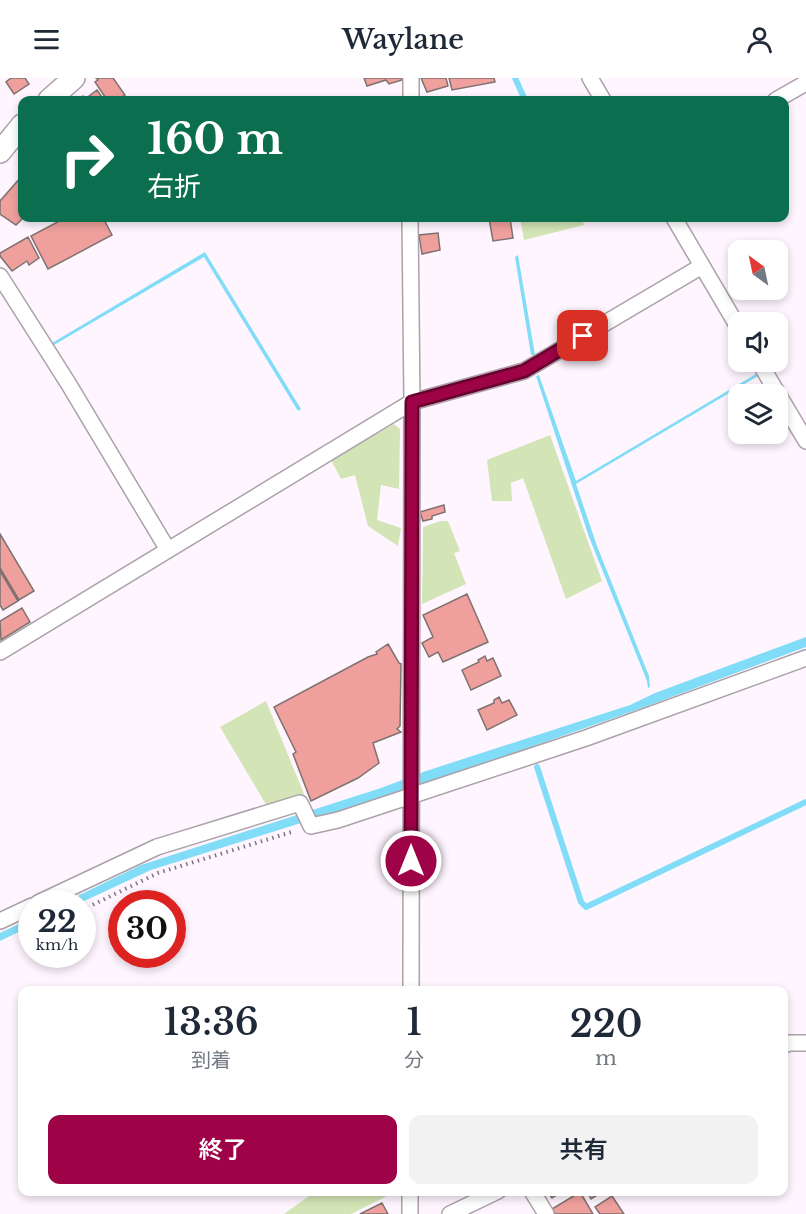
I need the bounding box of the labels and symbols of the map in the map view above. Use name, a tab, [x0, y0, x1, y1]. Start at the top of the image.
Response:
north arrow	[728, 240, 788, 300]
pin	[557, 310, 608, 361]
position arrow	[379, 829, 443, 893]
speed limit sign: 30	[108, 890, 186, 968]

